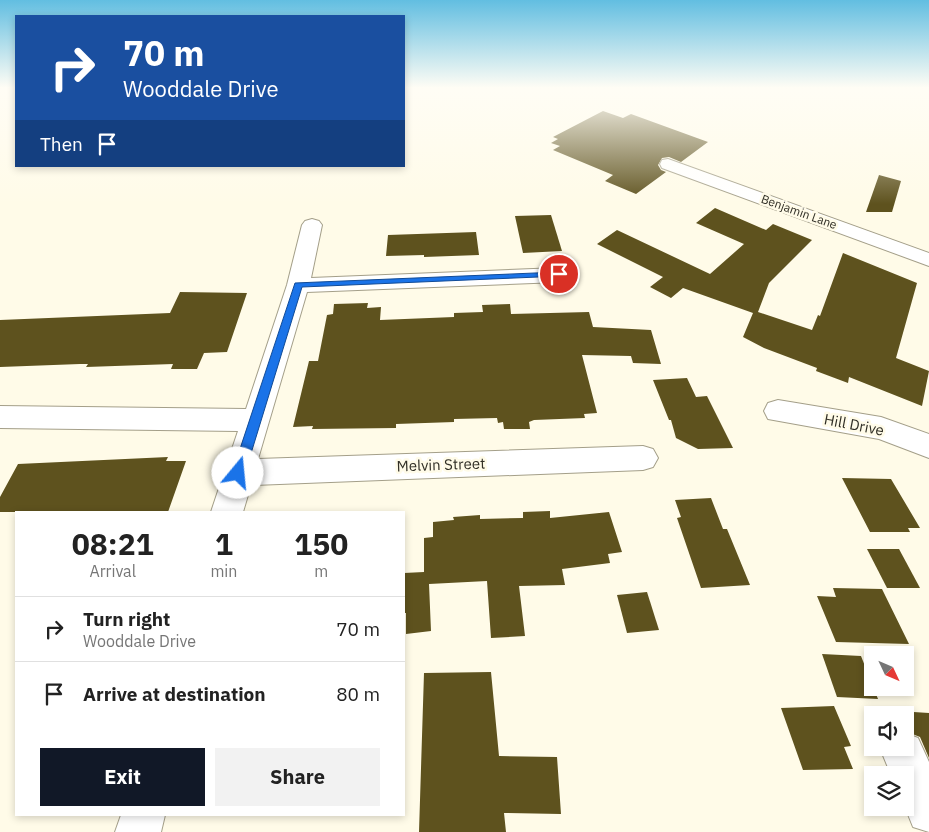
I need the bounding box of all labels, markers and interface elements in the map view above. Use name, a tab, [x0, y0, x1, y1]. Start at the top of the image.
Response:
text: 70 m	[123, 30, 205, 76]
icon: right	[40, 35, 105, 100]
text: Wooddale Drive	[123, 74, 279, 103]
icon: arrive	[93, 130, 121, 158]
text: Then	[40, 132, 83, 156]
street label: Benjamin Lane	[759, 191, 840, 232]
pin	[538, 253, 580, 295]
icon: arrive	[545, 260, 573, 288]
street label: Hill Drive	[822, 409, 886, 440]
position arrow	[211, 446, 263, 498]
street label: Melvin Street	[396, 453, 486, 476]
text: 08:21	[72, 524, 154, 563]
text: 1	[215, 524, 233, 563]
text: 150	[294, 524, 348, 563]
text: Arrival	[89, 561, 136, 581]
text: min	[210, 561, 237, 581]
text: m	[314, 561, 328, 581]
text: Turn right	[83, 607, 170, 631]
icon: right	[40, 615, 68, 643]
text: 70 m	[336, 617, 380, 641]
text: Wooddale Drive	[83, 631, 196, 651]
north arrow	[864, 646, 914, 696]
map controls	[864, 646, 914, 816]
icon: arrive	[40, 680, 68, 708]
text: Arrive at destination	[83, 682, 266, 706]
text: 80 m	[336, 682, 380, 706]
button: sound	[864, 706, 914, 756]
button: Exit	[40, 748, 205, 806]
button: Share	[215, 748, 380, 806]
button: layers	[864, 766, 914, 816]

